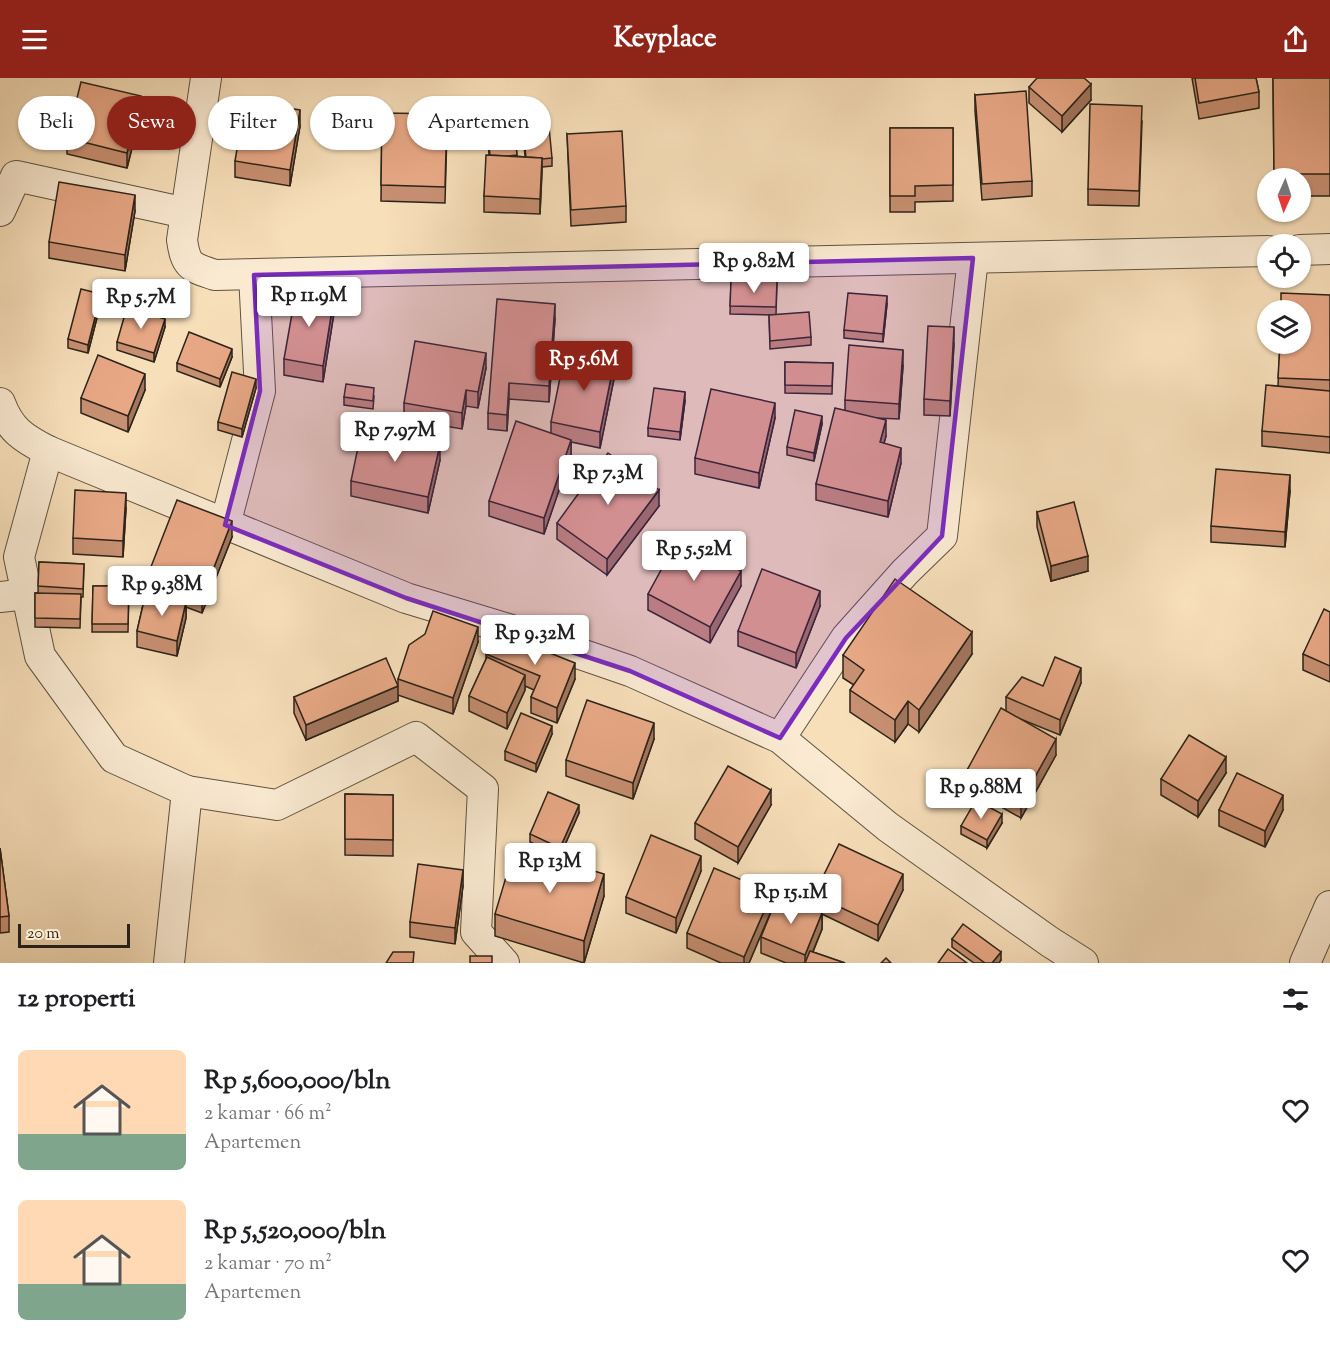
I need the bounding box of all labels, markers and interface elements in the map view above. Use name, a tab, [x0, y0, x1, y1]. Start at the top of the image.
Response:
text: Keyplace	[613, 20, 717, 59]
icon: menu	[18, 23, 51, 56]
icon: share	[1279, 23, 1312, 56]
chip: Beli	[18, 96, 95, 150]
chip: Sewa	[107, 96, 196, 150]
chip: Filter	[208, 96, 298, 150]
chip: Baru	[310, 96, 395, 150]
chip: Apartemen	[407, 96, 551, 150]
north arrow	[1257, 168, 1311, 222]
map controls	[1257, 168, 1311, 354]
button: locate	[1257, 234, 1311, 288]
pin: Rp 9.82M	[692, 243, 816, 294]
text: Rp 9.82M	[713, 248, 795, 277]
pin: Rp 11.9M	[247, 277, 371, 328]
pin: Rp 5.7M	[86, 279, 196, 330]
text: Rp 11.9M	[271, 282, 347, 311]
text: Rp 5.7M	[106, 284, 176, 313]
button: layers	[1257, 300, 1311, 354]
pin: Rp 5.6M	[529, 341, 639, 392]
text: Rp 5.6M	[549, 346, 619, 375]
pin: Rp 7.97M	[333, 412, 457, 463]
text: Rp 7.97M	[354, 417, 436, 446]
pin: Rp 7.3M	[553, 455, 663, 506]
text: Rp 7.3M	[573, 460, 643, 489]
pin: Rp 5.52M	[632, 531, 756, 582]
text: Rp 5.52M	[656, 536, 732, 565]
pin: Rp 9.38M	[100, 566, 224, 617]
text: Rp 9.38M	[122, 571, 202, 600]
pin: Rp 9.32M	[473, 615, 597, 666]
text: Rp 9.32M	[495, 620, 575, 649]
pin: Rp 9.88M	[919, 769, 1043, 820]
text: Rp 9.88M	[940, 774, 1022, 803]
pin: Rp 13M	[501, 843, 599, 894]
text: Rp 13M	[519, 848, 581, 877]
pin: Rp 15.1M	[729, 874, 853, 925]
text: Rp 15.1M	[754, 879, 828, 908]
scale bar	[18, 921, 130, 948]
text: 20 m	[27, 923, 60, 946]
text: 12 properti	[18, 981, 135, 1018]
icon: filters	[1279, 983, 1312, 1016]
text: Rp 5,600,000/bln	[204, 1063, 391, 1100]
icon: home	[66, 1074, 138, 1146]
icon: heart	[1279, 1094, 1312, 1127]
text: 2 kamar · 66 m²	[204, 1100, 332, 1129]
text: Apartemen	[204, 1129, 301, 1158]
text: Rp 5,520,000/bln	[204, 1213, 386, 1250]
icon: home	[66, 1224, 138, 1296]
icon: heart	[1279, 1244, 1312, 1277]
text: 2 kamar · 70 m²	[204, 1250, 332, 1279]
text: Apartemen	[204, 1279, 301, 1308]

